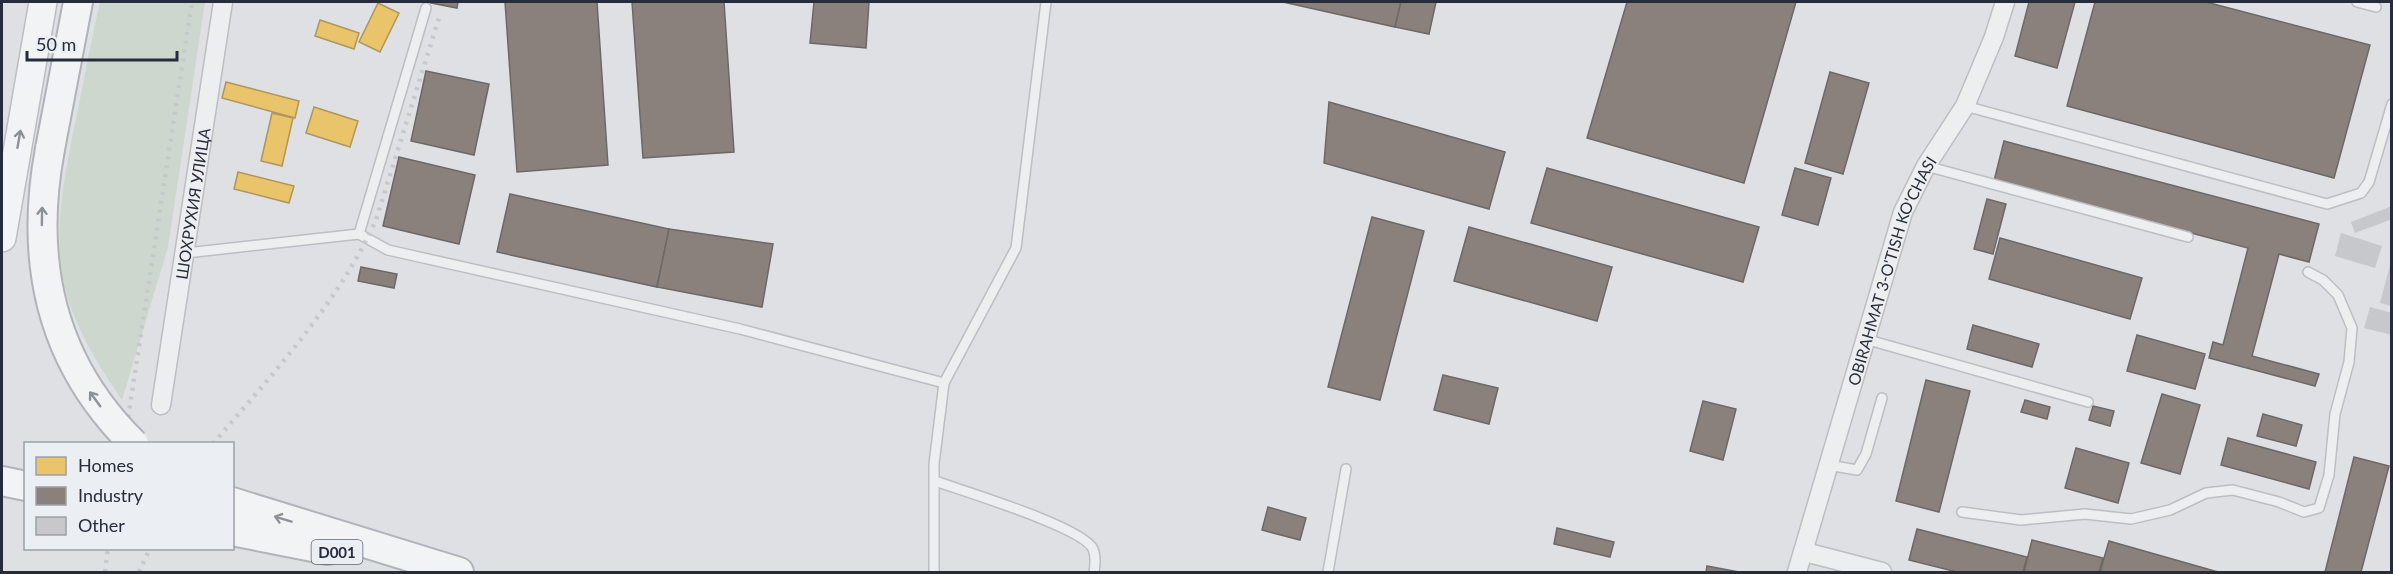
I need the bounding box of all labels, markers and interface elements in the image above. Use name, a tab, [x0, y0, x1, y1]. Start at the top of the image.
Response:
scale bar	[27, 24, 177, 62]
text: 50 m	[36, 33, 76, 55]
street label: ШОХРУХИЯ УЛИЦА	[171, 126, 213, 281]
one-way arrow	[13, 130, 24, 149]
street label: OBIRAHMAT 3-O'TISH KO'CHASI	[1843, 152, 1939, 387]
one-way arrow	[36, 206, 47, 226]
one-way arrow	[89, 392, 102, 408]
legend	[24, 442, 234, 550]
text: Homes	[78, 454, 134, 476]
text: Industry	[78, 484, 144, 506]
one-way arrow	[274, 513, 293, 524]
text: Other	[78, 514, 125, 536]
road number: D001	[312, 540, 362, 564]

